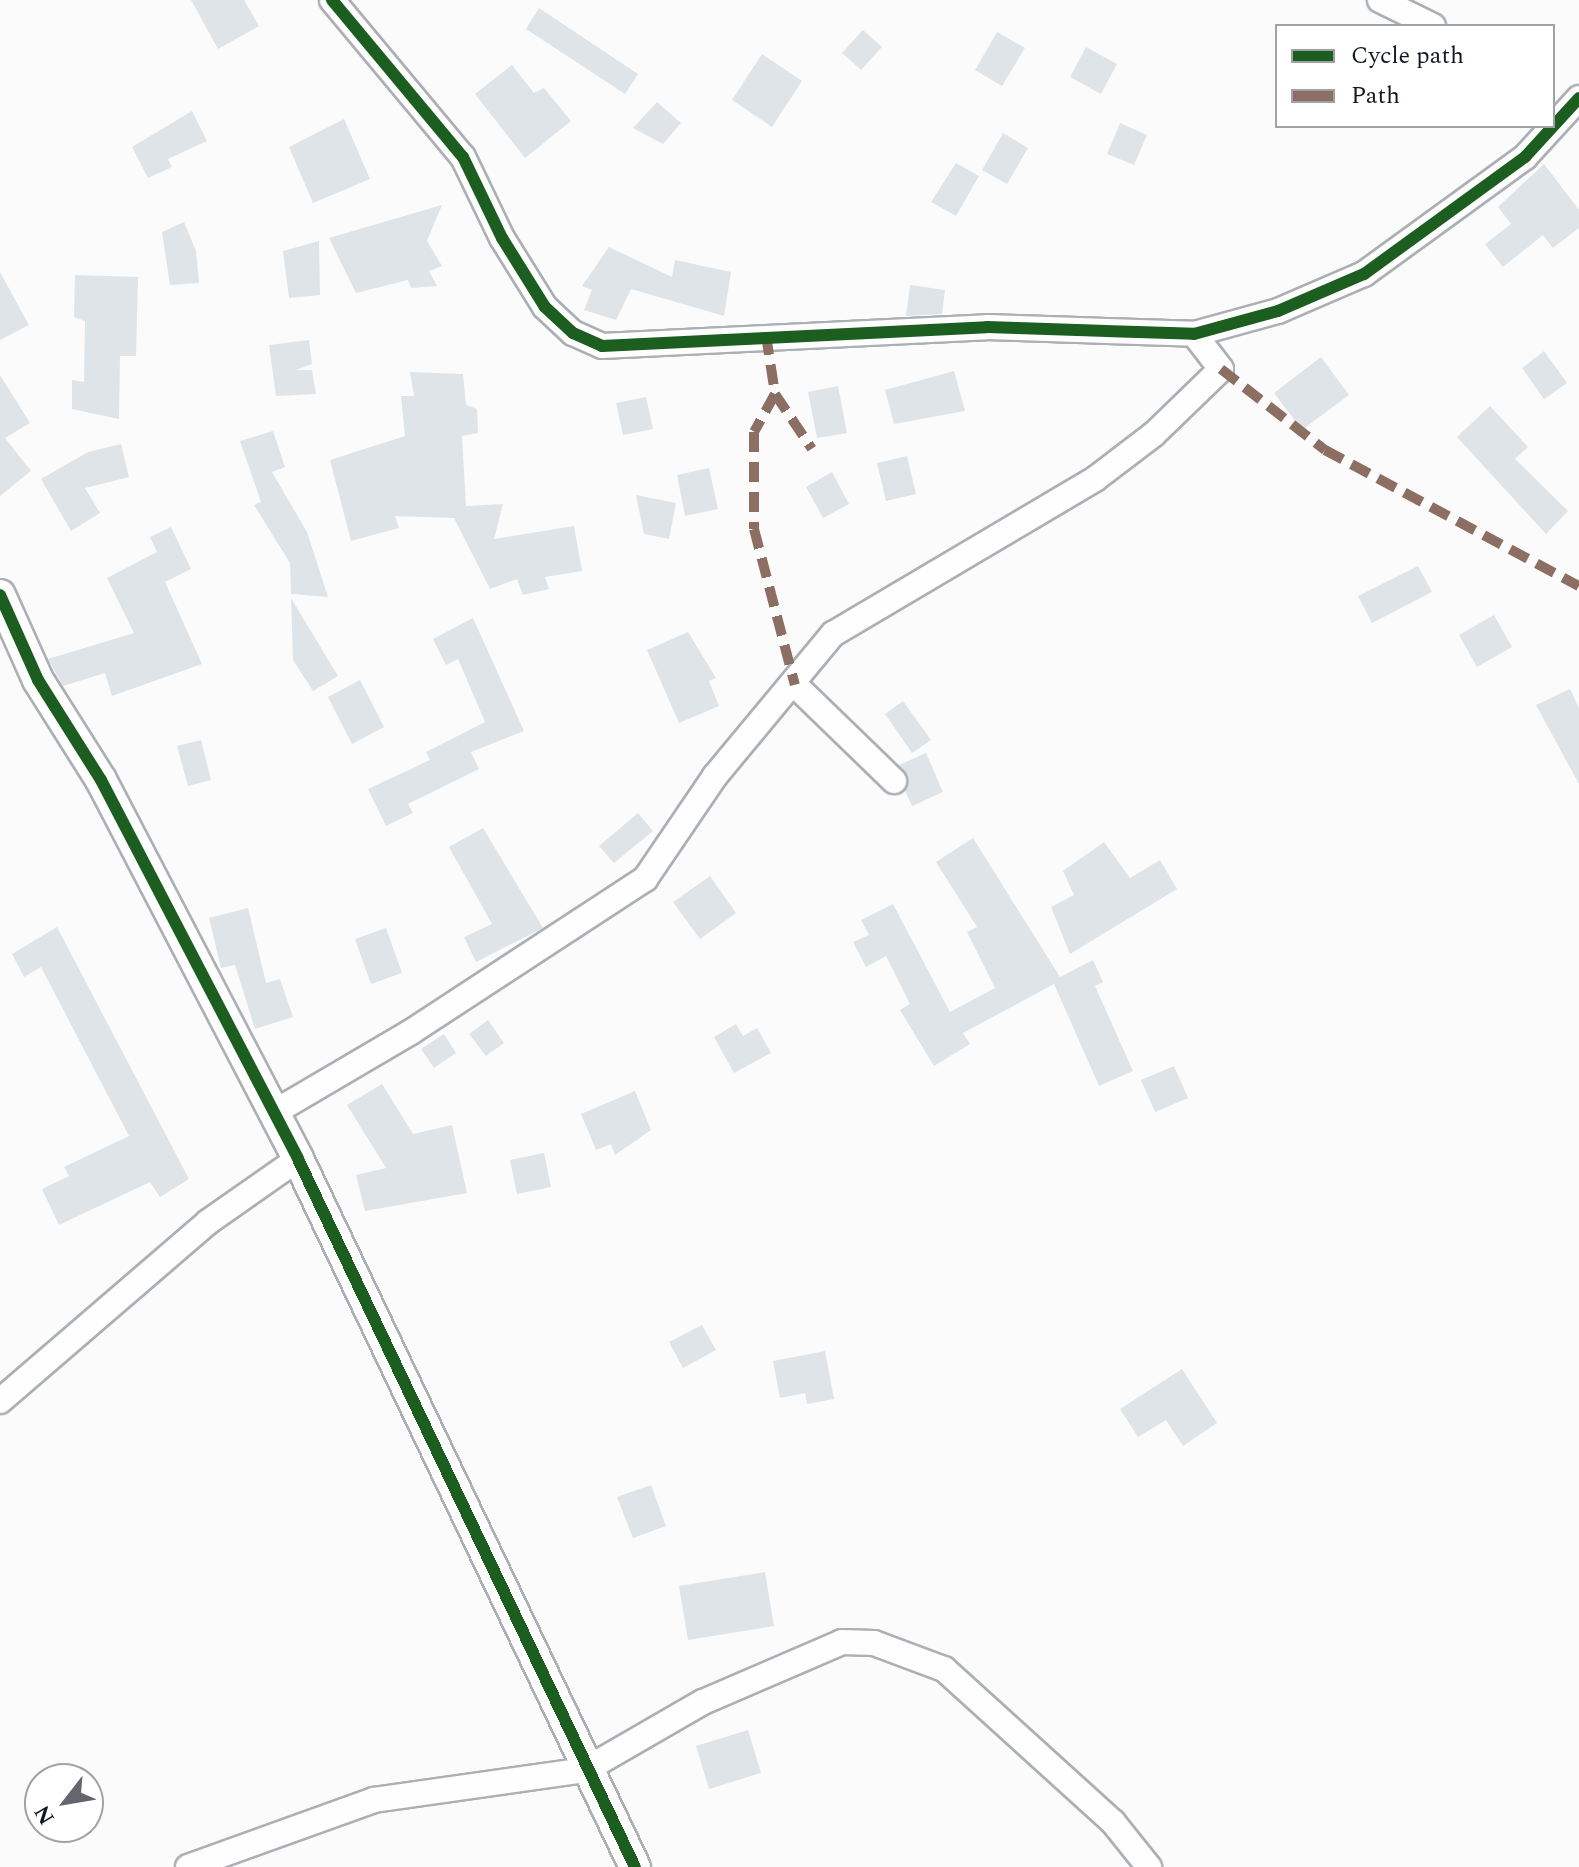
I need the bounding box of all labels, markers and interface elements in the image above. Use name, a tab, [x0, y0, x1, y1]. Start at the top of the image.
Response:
legend	[1275, 24, 1555, 128]
text: Cycle path	[1351, 38, 1464, 74]
text: Path	[1351, 78, 1400, 114]
north arrow	[24, 1763, 104, 1843]
text: N	[26, 1798, 63, 1831]

